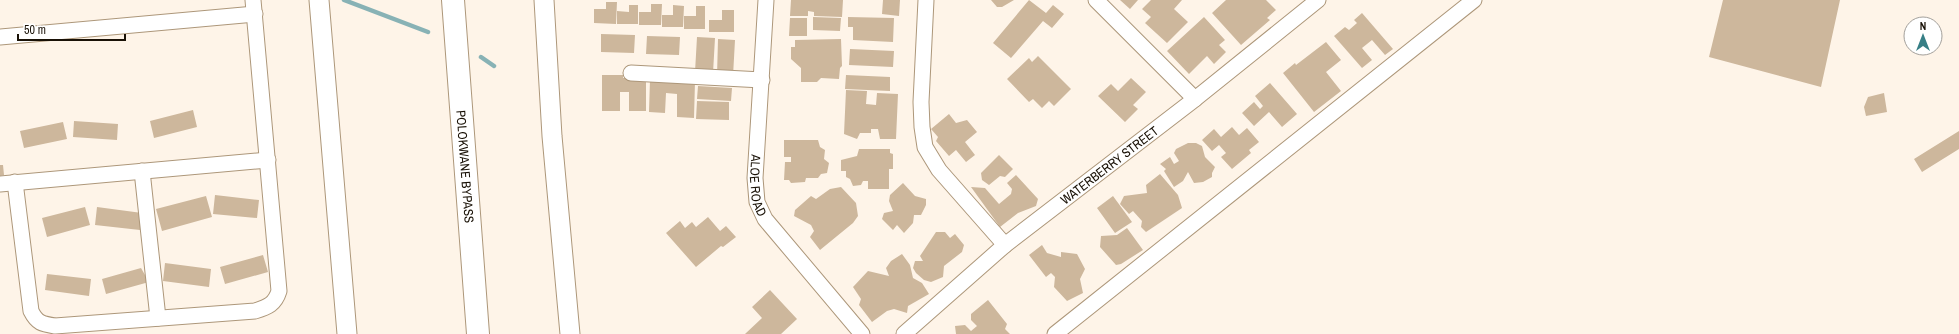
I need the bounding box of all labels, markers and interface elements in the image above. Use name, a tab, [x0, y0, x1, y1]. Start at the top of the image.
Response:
scale bar	[18, 16, 125, 42]
north arrow	[1903, 16, 1943, 56]
text: N	[1920, 19, 1926, 33]
text: 50 m	[24, 22, 46, 38]
street label: POLOKWANE BYPASS	[453, 109, 478, 224]
street label: WATERBERRY STREET	[1057, 122, 1162, 208]
street label: ALOE ROAD	[746, 153, 771, 219]

